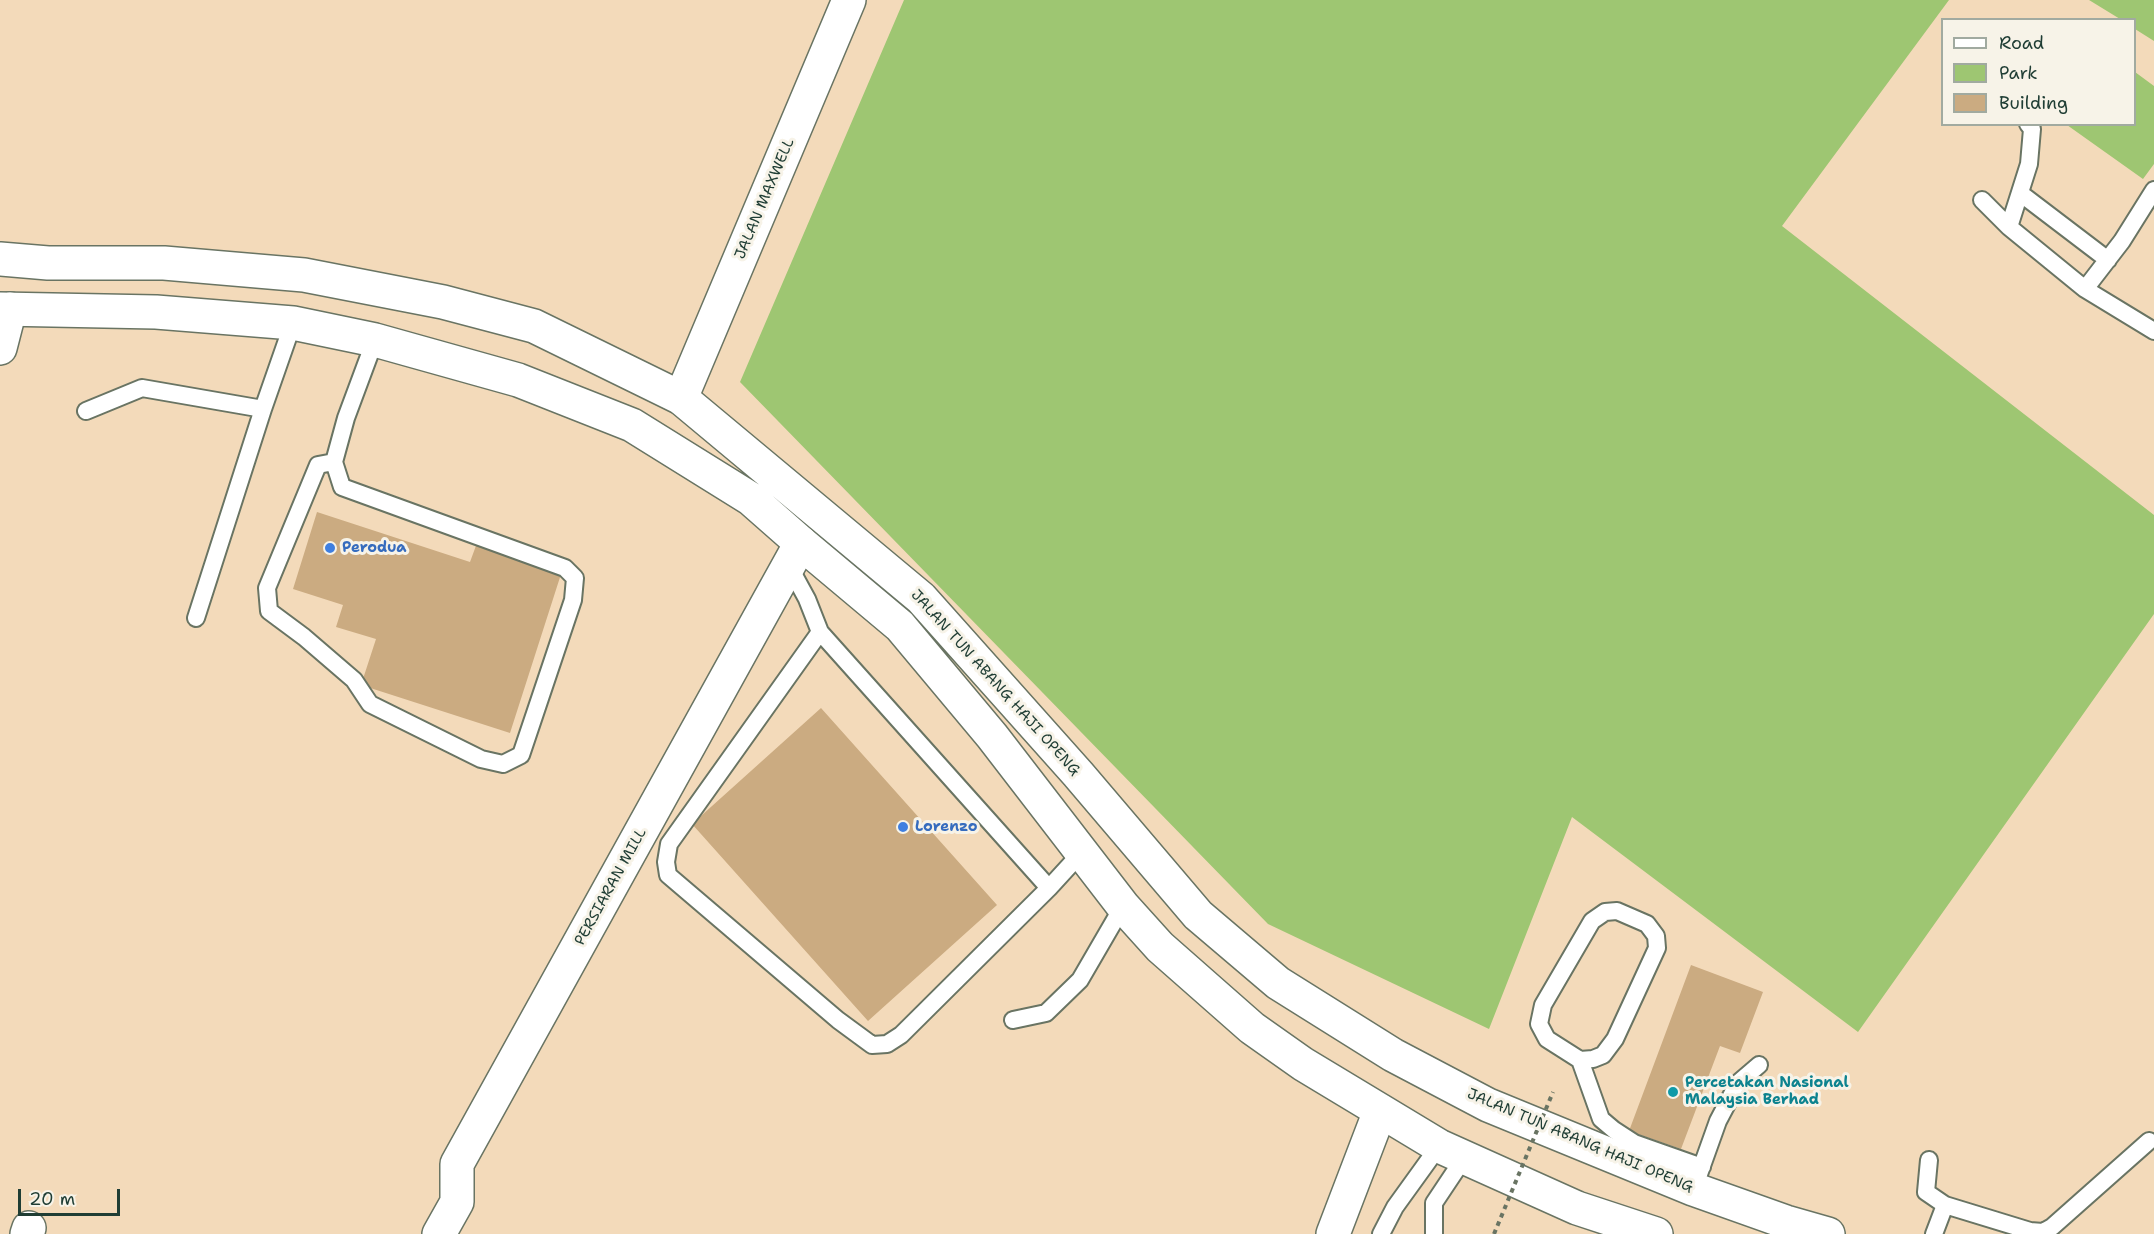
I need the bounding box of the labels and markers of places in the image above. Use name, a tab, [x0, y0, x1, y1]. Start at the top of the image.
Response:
place label: Perodua	[342, 539, 407, 557]
marker: Perodua	[323, 541, 337, 555]
place label: Lorenzo	[915, 818, 978, 836]
marker: Lorenzo	[896, 820, 910, 834]
place label: Percetakan Nasional Malaysia Berhad	[1685, 1074, 1849, 1109]
marker: Percetakan Nasional Malaysia Berhad	[1666, 1085, 1680, 1099]

